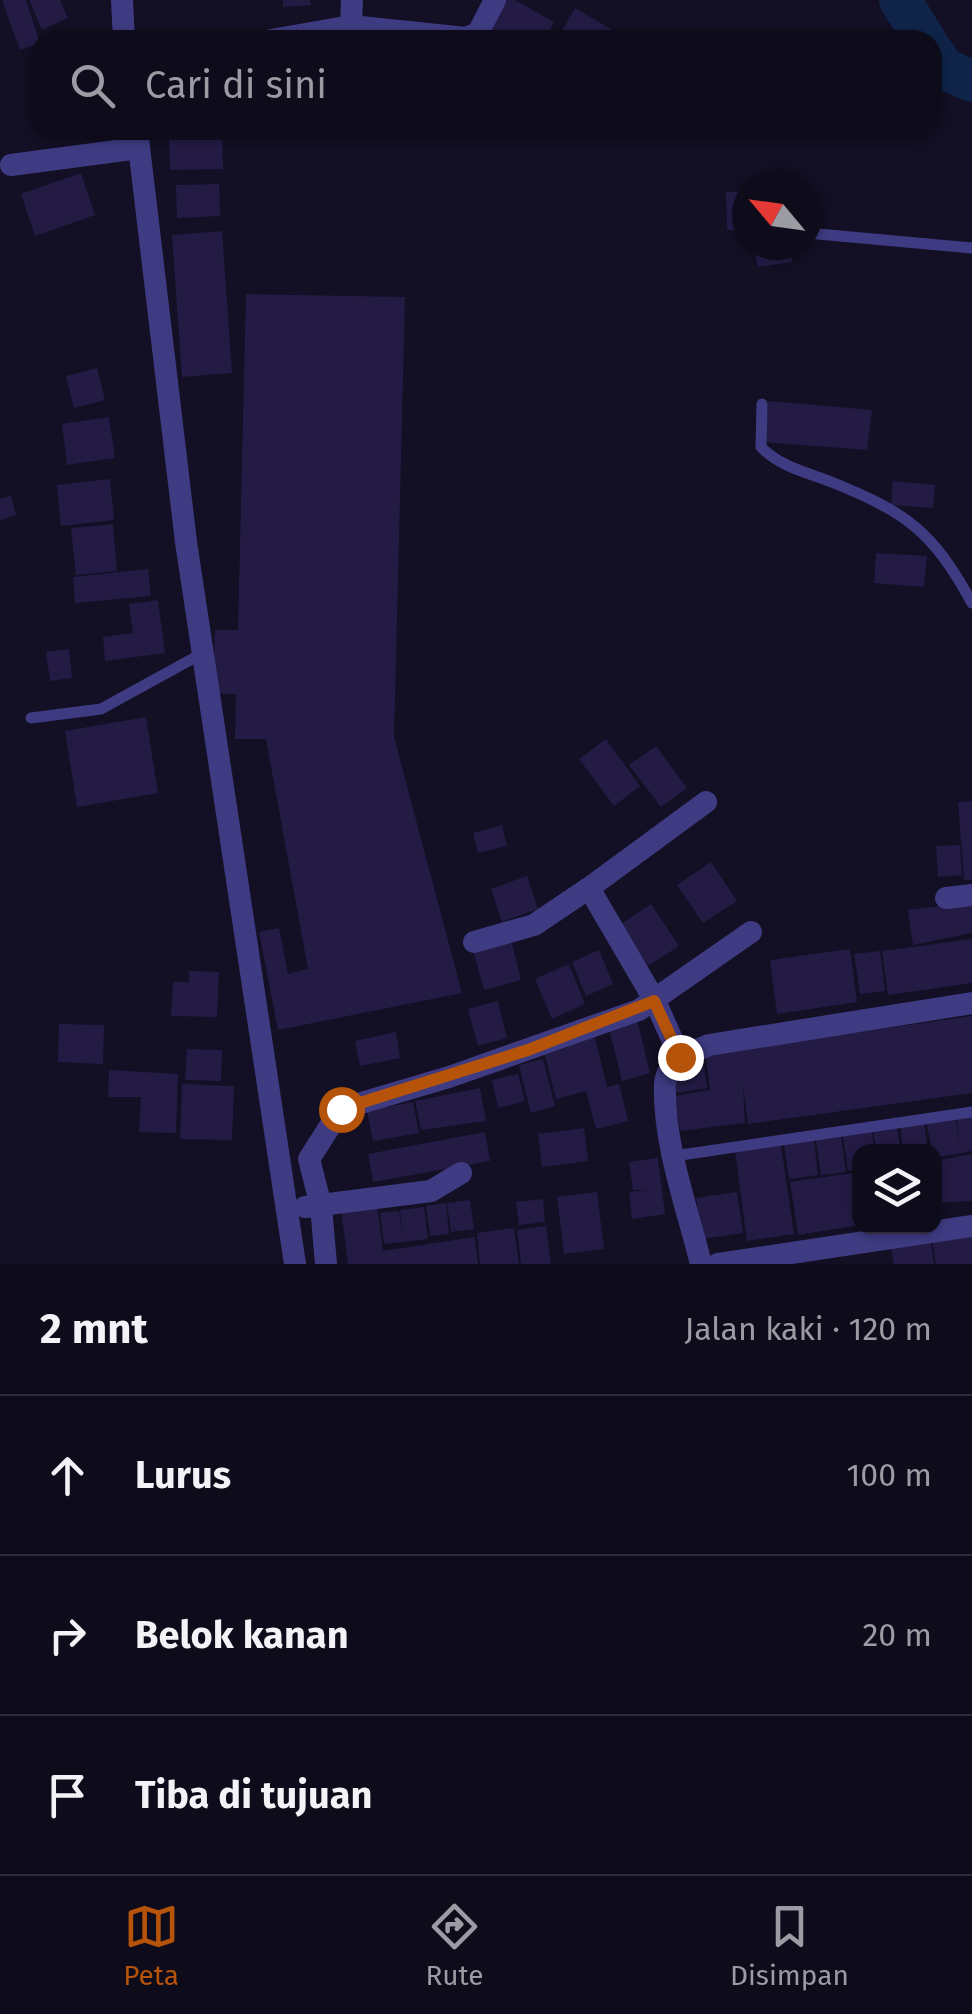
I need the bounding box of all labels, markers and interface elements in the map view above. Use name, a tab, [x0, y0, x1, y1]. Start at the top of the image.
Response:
search box	[30, 30, 942, 140]
icon: search	[65, 58, 120, 113]
text: Cari di sini	[145, 62, 327, 108]
north arrow	[732, 170, 822, 260]
route end	[658, 1035, 704, 1081]
route start	[319, 1087, 365, 1133]
map controls	[852, 1144, 942, 1234]
button: layers	[852, 1144, 942, 1234]
text: 2 mnt	[40, 1304, 148, 1354]
text: Jalan kaki · 120 m	[684, 1310, 932, 1348]
icon: ahead	[40, 1448, 95, 1503]
text: Lurus	[135, 1452, 231, 1498]
text: 100 m	[847, 1456, 932, 1494]
icon: right	[40, 1608, 95, 1663]
text: Belok kanan	[135, 1612, 349, 1658]
text: 20 m	[862, 1616, 932, 1654]
icon: arrive	[40, 1768, 95, 1823]
text: Tiba di tujuan	[135, 1772, 372, 1818]
tab: Peta	[123, 1899, 179, 1992]
tab: Rute	[425, 1899, 484, 1992]
tab: Disimpan	[730, 1899, 849, 1992]

